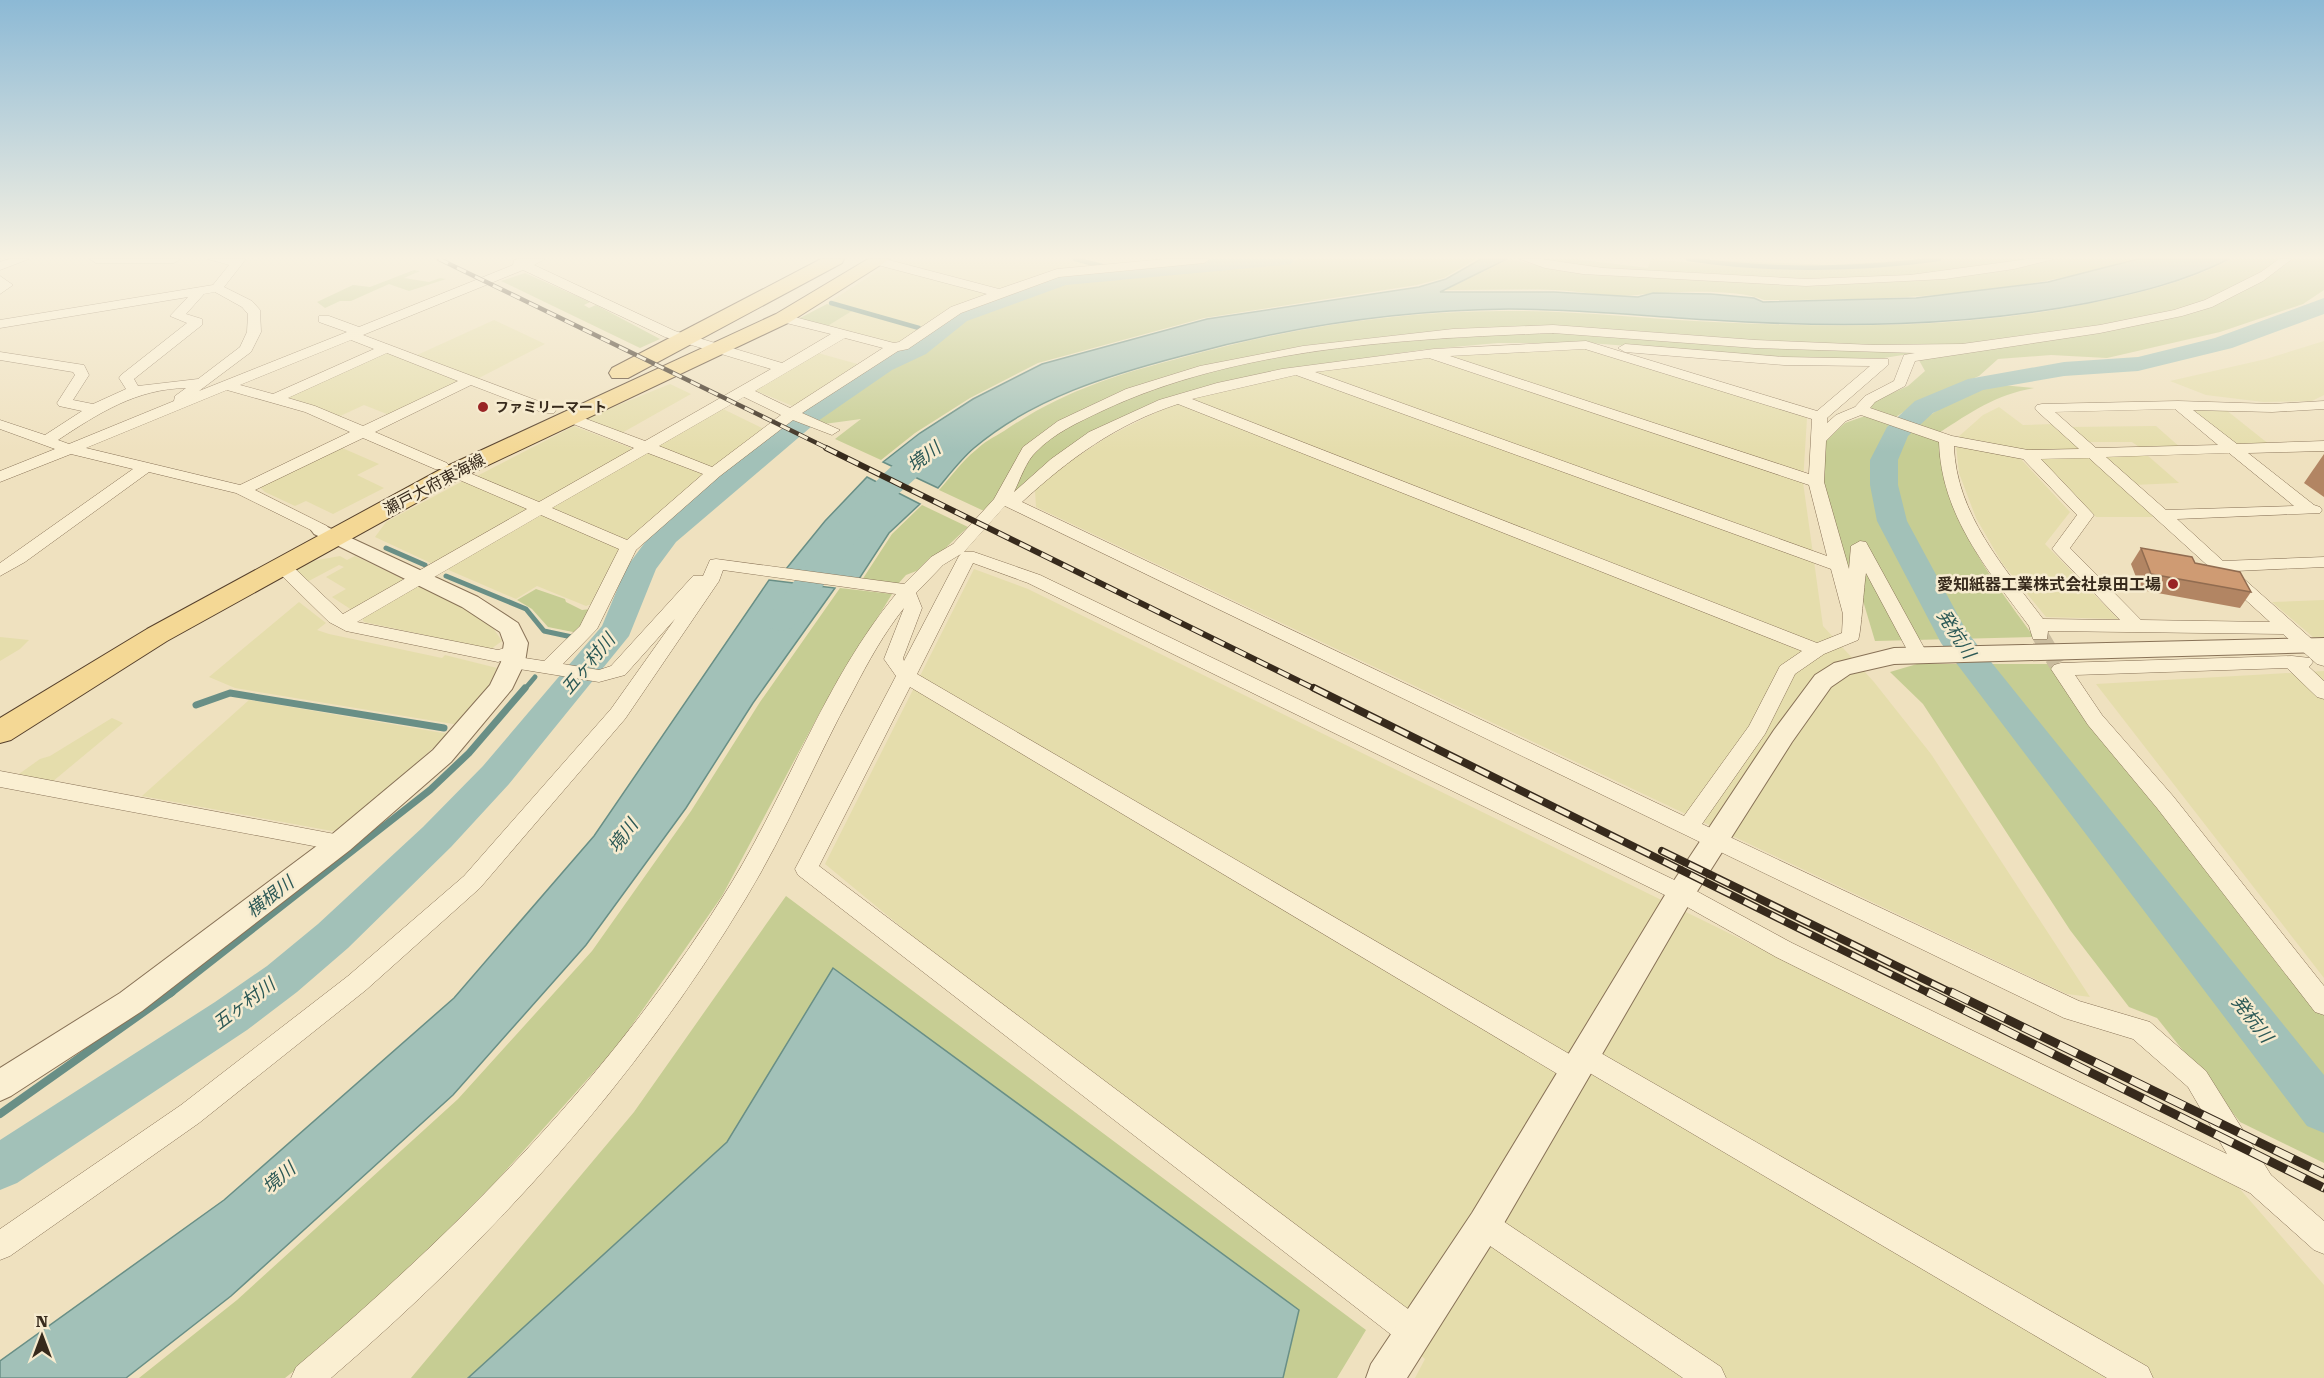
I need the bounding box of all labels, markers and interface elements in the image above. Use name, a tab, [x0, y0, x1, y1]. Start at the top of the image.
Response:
place label: ファミリーマート	[495, 399, 607, 415]
marker: ファミリーマート	[476, 400, 490, 414]
water label: 境川	[903, 436, 946, 476]
street label: 瀬戸大府東海線	[380, 450, 488, 519]
place label: 愛知紙器工業株式会社泉田工場	[1937, 575, 2161, 594]
marker: 愛知紙器工業株式会社泉田工場	[2166, 577, 2180, 591]
water label: 発杭川	[1933, 605, 1981, 664]
water label: 五ヶ村川	[556, 628, 620, 698]
water label: 境川	[603, 813, 643, 856]
water label: 横根川	[242, 870, 299, 922]
water label: 五ヶ村川	[209, 972, 280, 1034]
water label: 発杭川	[2227, 991, 2279, 1048]
water label: 境川	[258, 1157, 301, 1197]
north arrow	[12, 1306, 72, 1366]
text: N	[36, 1312, 48, 1331]

